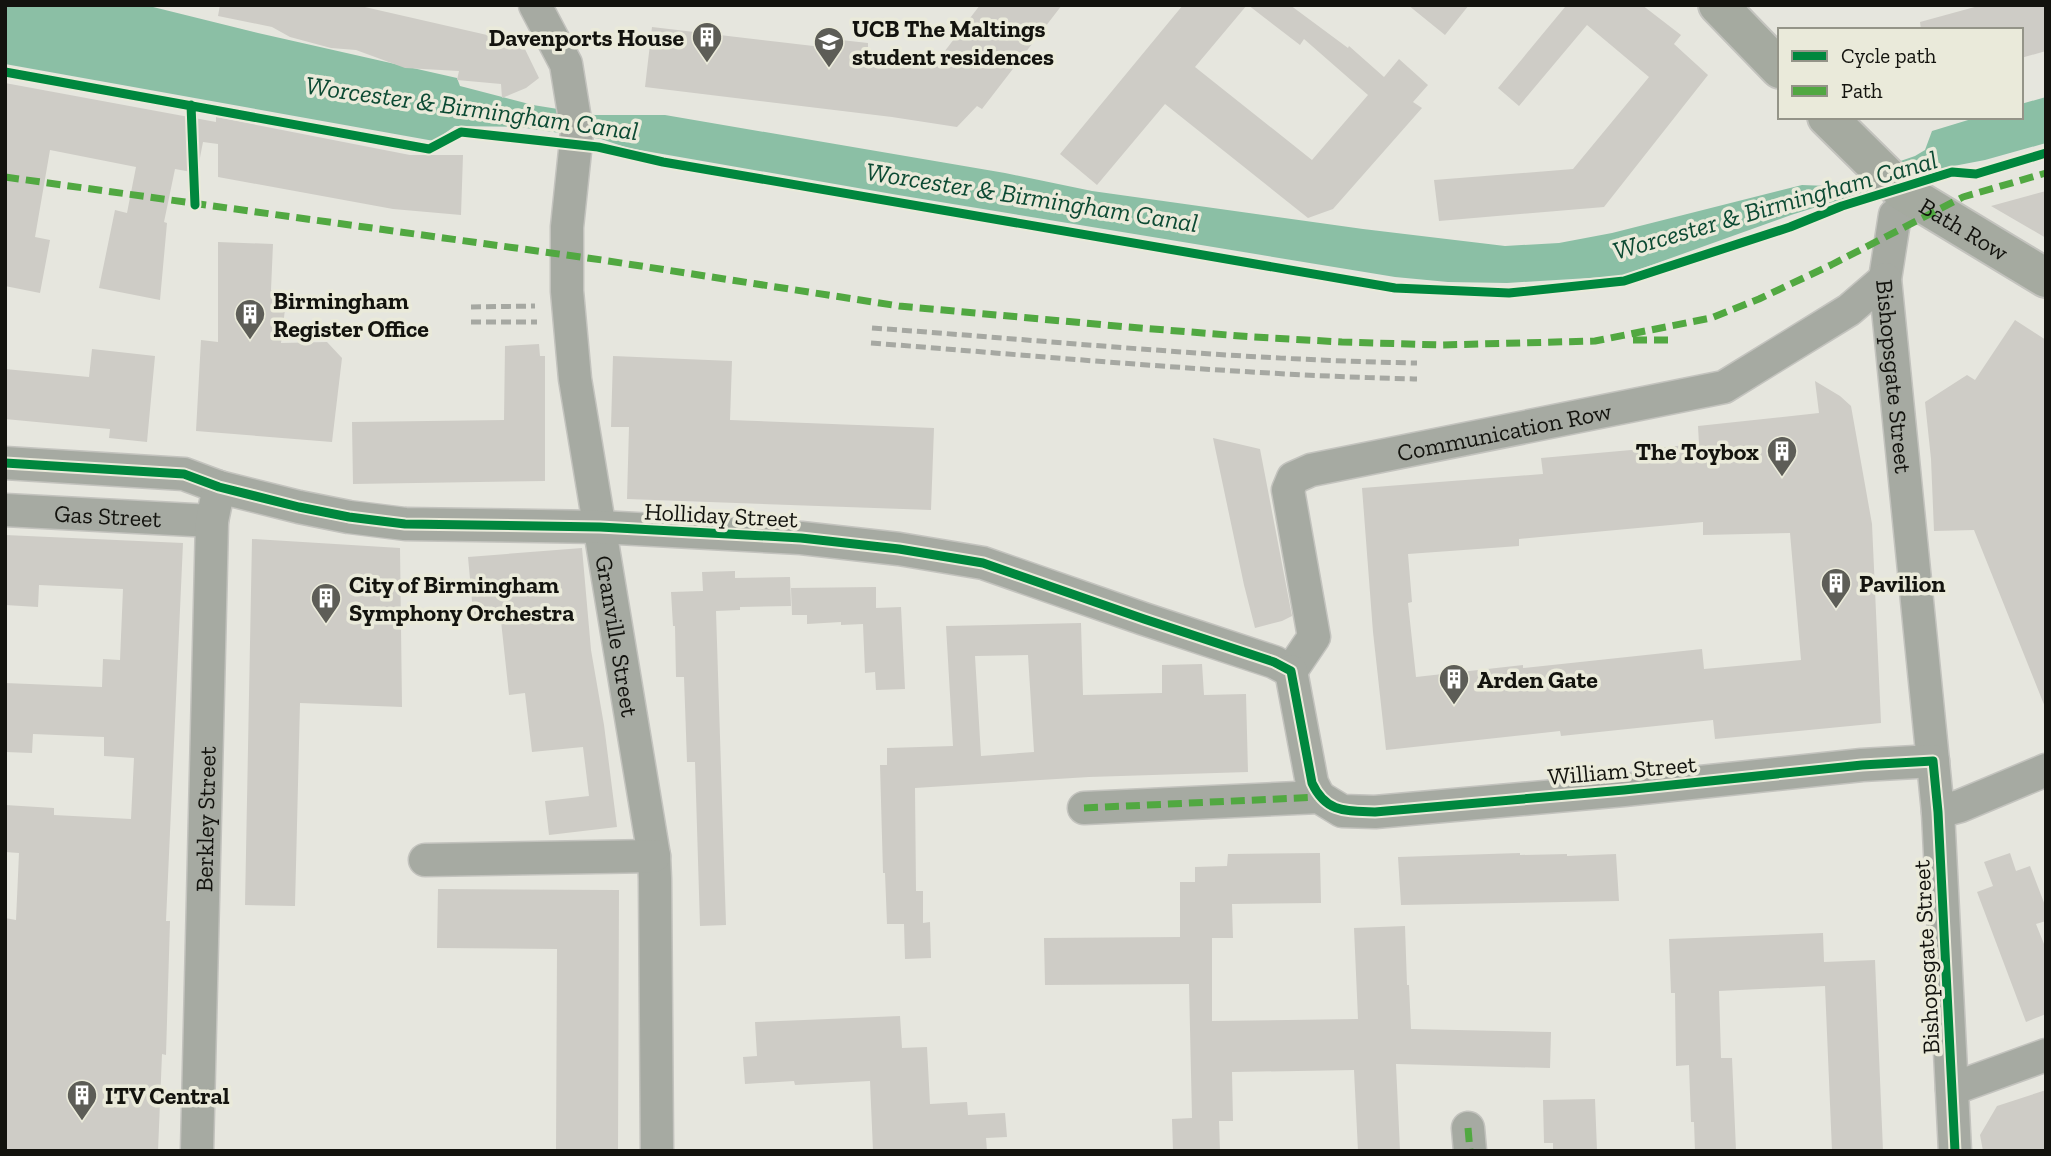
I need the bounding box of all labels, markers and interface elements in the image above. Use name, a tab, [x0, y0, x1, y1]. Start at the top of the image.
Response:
place label: UCB The Maltings student residences	[852, 14, 1054, 71]
building icon: Davenports House	[690, 20, 724, 64]
place label: Davenports House	[489, 23, 684, 52]
school or university icon: UCB The Maltings student residences	[812, 25, 846, 69]
legend	[1778, 28, 2023, 119]
text: Cycle path	[1841, 43, 1936, 68]
water label: Worcester & Birmingham Canal	[304, 69, 640, 147]
text: Path	[1841, 78, 1883, 103]
water label: Worcester & Birmingham Canal	[1609, 143, 1941, 267]
water label: Worcester & Birmingham Canal	[864, 155, 1200, 239]
street label: Bath Row	[1914, 191, 2014, 267]
street label: Bishopsgate Street	[1871, 278, 1919, 475]
place label: Birmingham Register Office	[273, 286, 429, 343]
building icon: Birmingham Register Office	[233, 297, 267, 341]
street label: Communication Row	[1394, 395, 1614, 467]
building icon: The Toybox	[1765, 434, 1799, 478]
place label: The Toybox	[1635, 437, 1759, 466]
street label: Holliday Street	[643, 496, 799, 534]
street label: Gas Street	[53, 498, 162, 533]
street label: Granville Street	[590, 553, 645, 719]
building icon: Pavilion	[1819, 566, 1853, 610]
place label: Pavilion	[1859, 569, 1946, 598]
place label: City of Birmingham Symphony Orchestra	[349, 570, 574, 627]
building icon: City of Birmingham Symphony Orchestra	[309, 581, 343, 625]
building icon: Arden Gate	[1437, 662, 1471, 706]
place label: Arden Gate	[1477, 665, 1598, 694]
street label: Berkley Street	[189, 746, 221, 892]
street label: William Street	[1546, 749, 1698, 791]
street label: Bishopsgate Street	[1906, 859, 1946, 1055]
building icon: ITV Central	[65, 1078, 99, 1122]
place label: ITV Central	[105, 1081, 230, 1110]

